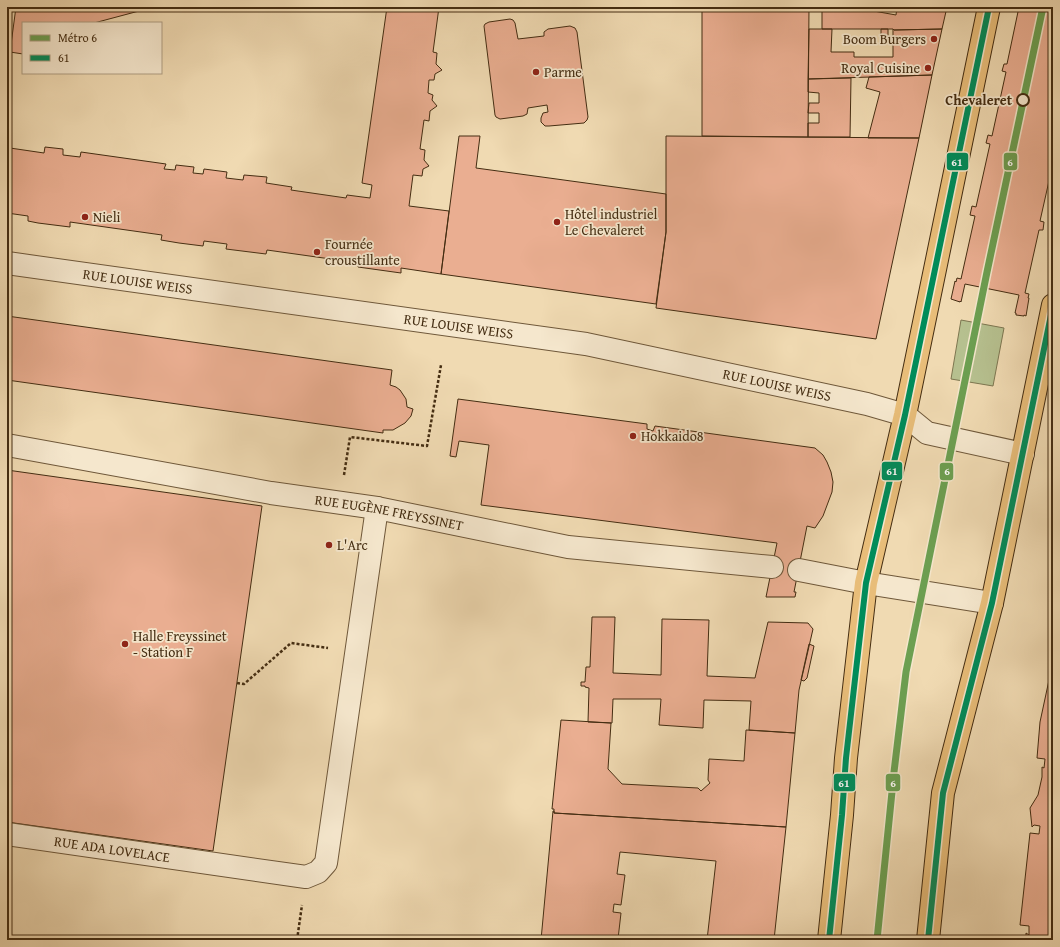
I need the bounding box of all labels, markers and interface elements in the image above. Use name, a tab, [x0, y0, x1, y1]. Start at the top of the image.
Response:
legend	[22, 22, 162, 74]
text: Métro 6	[58, 29, 97, 46]
place label: Boom Burgers	[843, 29, 926, 49]
marker: Boom Burgers	[929, 34, 939, 44]
text: 61	[58, 49, 70, 66]
place label: Royal Cuisine	[841, 58, 920, 78]
place label: Parme	[544, 62, 582, 82]
marker: Royal Cuisine	[923, 63, 933, 73]
marker: Parme	[531, 67, 541, 77]
place label: Chevaleret	[945, 90, 1013, 110]
marker: Chevaleret	[1016, 93, 1030, 107]
line badge: 61	[946, 152, 969, 171]
line badge: 6	[1003, 152, 1018, 171]
text: 61	[951, 154, 963, 170]
text: 6	[1007, 154, 1013, 170]
place label: Hôtel industriel Le Chevaleret	[565, 204, 658, 240]
place label: Nieli	[93, 207, 121, 227]
marker: Nieli	[80, 212, 90, 222]
marker: Hôtel industriel Le Chevaleret	[552, 217, 562, 227]
place label: Fournée croustillante	[325, 234, 400, 270]
marker: Fournée croustillante	[312, 247, 322, 257]
street label: RUE LOUISE WEISS	[82, 264, 194, 299]
street label: RUE LOUISE WEISS	[403, 309, 515, 344]
street label: RUE LOUISE WEISS	[721, 363, 833, 406]
place label: Hokkaido8	[641, 426, 704, 446]
marker: Hokkaido8	[628, 431, 638, 441]
line badge: 61	[881, 461, 903, 481]
line badge: 6	[939, 462, 954, 481]
text: 61	[886, 463, 898, 479]
text: 6	[944, 463, 950, 479]
street label: RUE EUGÈNE FREYSSINET	[313, 489, 465, 535]
place label: L'Arc	[337, 535, 368, 555]
marker: L'Arc	[324, 540, 334, 550]
place label: Halle Freyssinet - Station F	[133, 626, 227, 662]
marker: Halle Freyssinet - Station F	[120, 639, 130, 649]
line badge: 61	[833, 773, 856, 792]
line badge: 6	[885, 773, 901, 792]
text: 61	[838, 775, 850, 791]
text: 6	[890, 775, 896, 791]
street label: RUE ADA LOVELACE	[53, 831, 171, 867]

